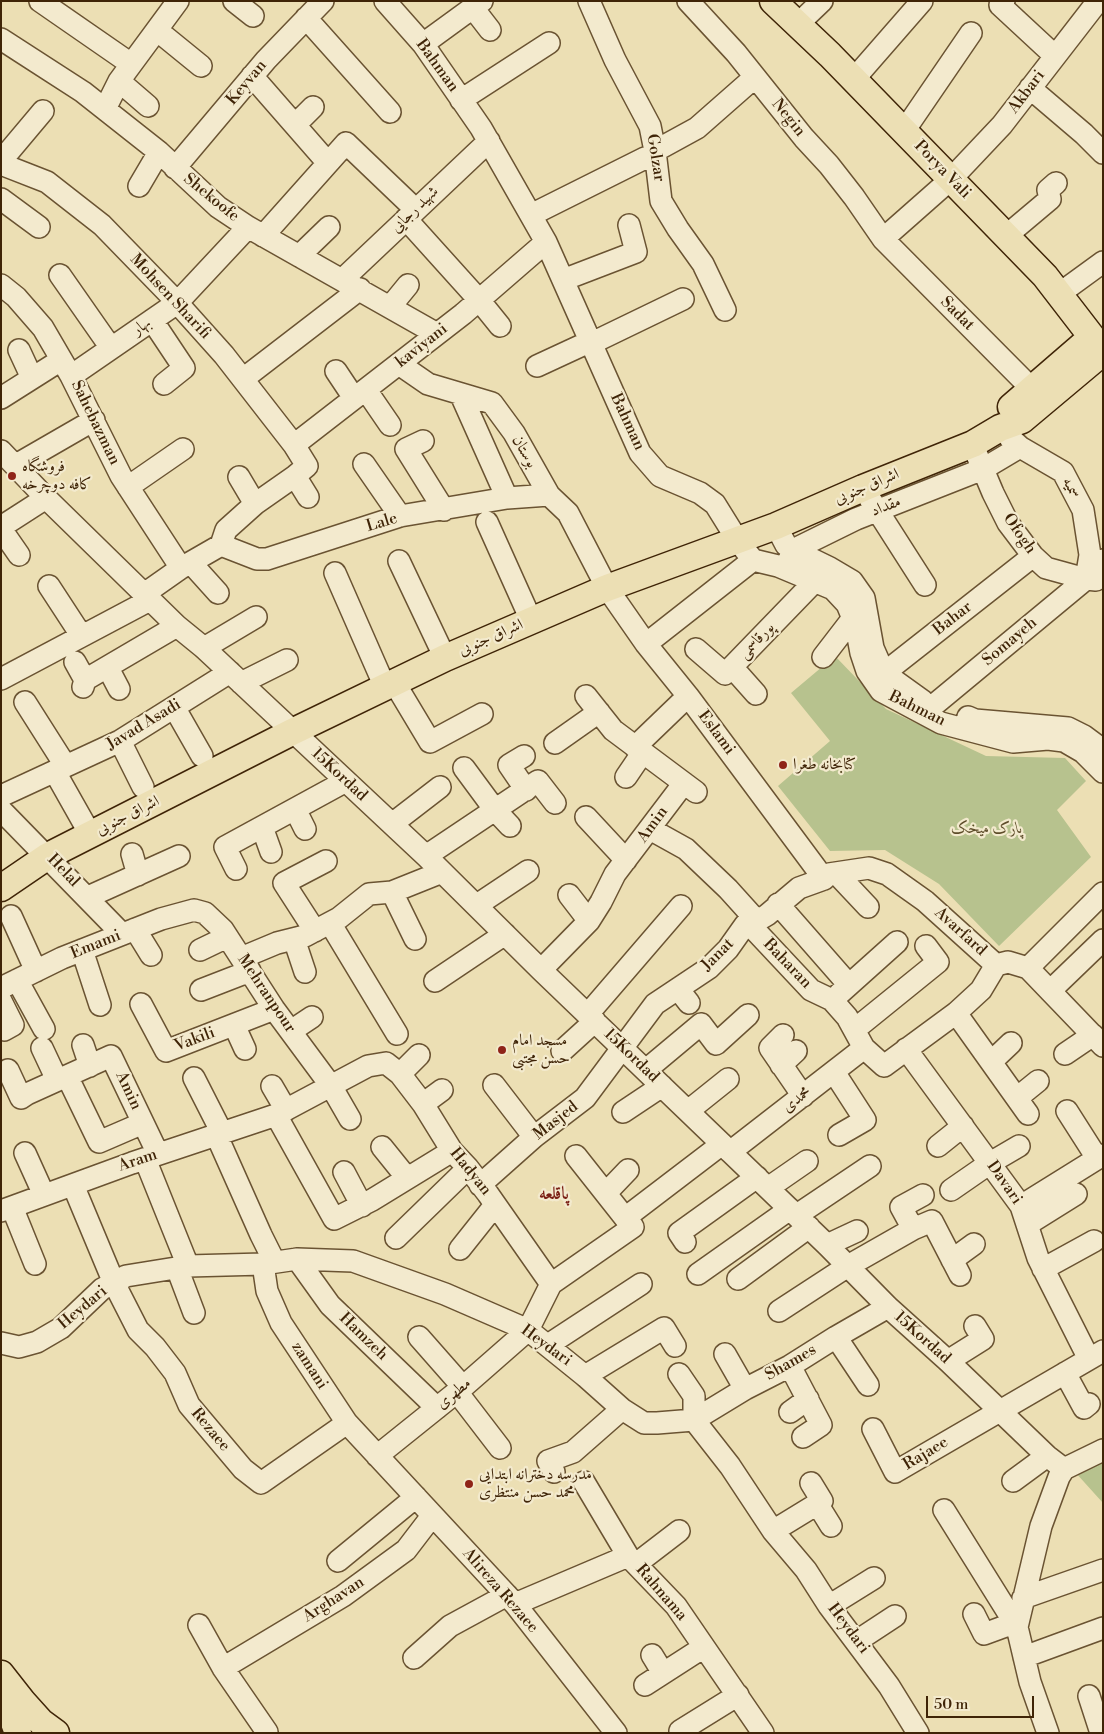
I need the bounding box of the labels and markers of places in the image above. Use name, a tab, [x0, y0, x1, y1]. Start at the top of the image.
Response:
place label: فروشگاه کافه دوچرخه	[22, 457, 92, 495]
marker: فروشگاه کافه دوچرخه	[6, 470, 18, 482]
place label: کتابخانه طغرا	[793, 755, 856, 775]
marker: کتابخانه طغرا	[777, 759, 789, 771]
place label: مسجد امام حسن مجتبی	[512, 1031, 570, 1069]
marker: مسجد امام حسن مجتبی	[496, 1044, 508, 1056]
place label: مدرسه دخترانه ابتدایی محمد حسن منتظری	[479, 1465, 592, 1503]
marker: مدرسه دخترانه ابتدایی محمد حسن منتظری	[463, 1478, 475, 1490]

